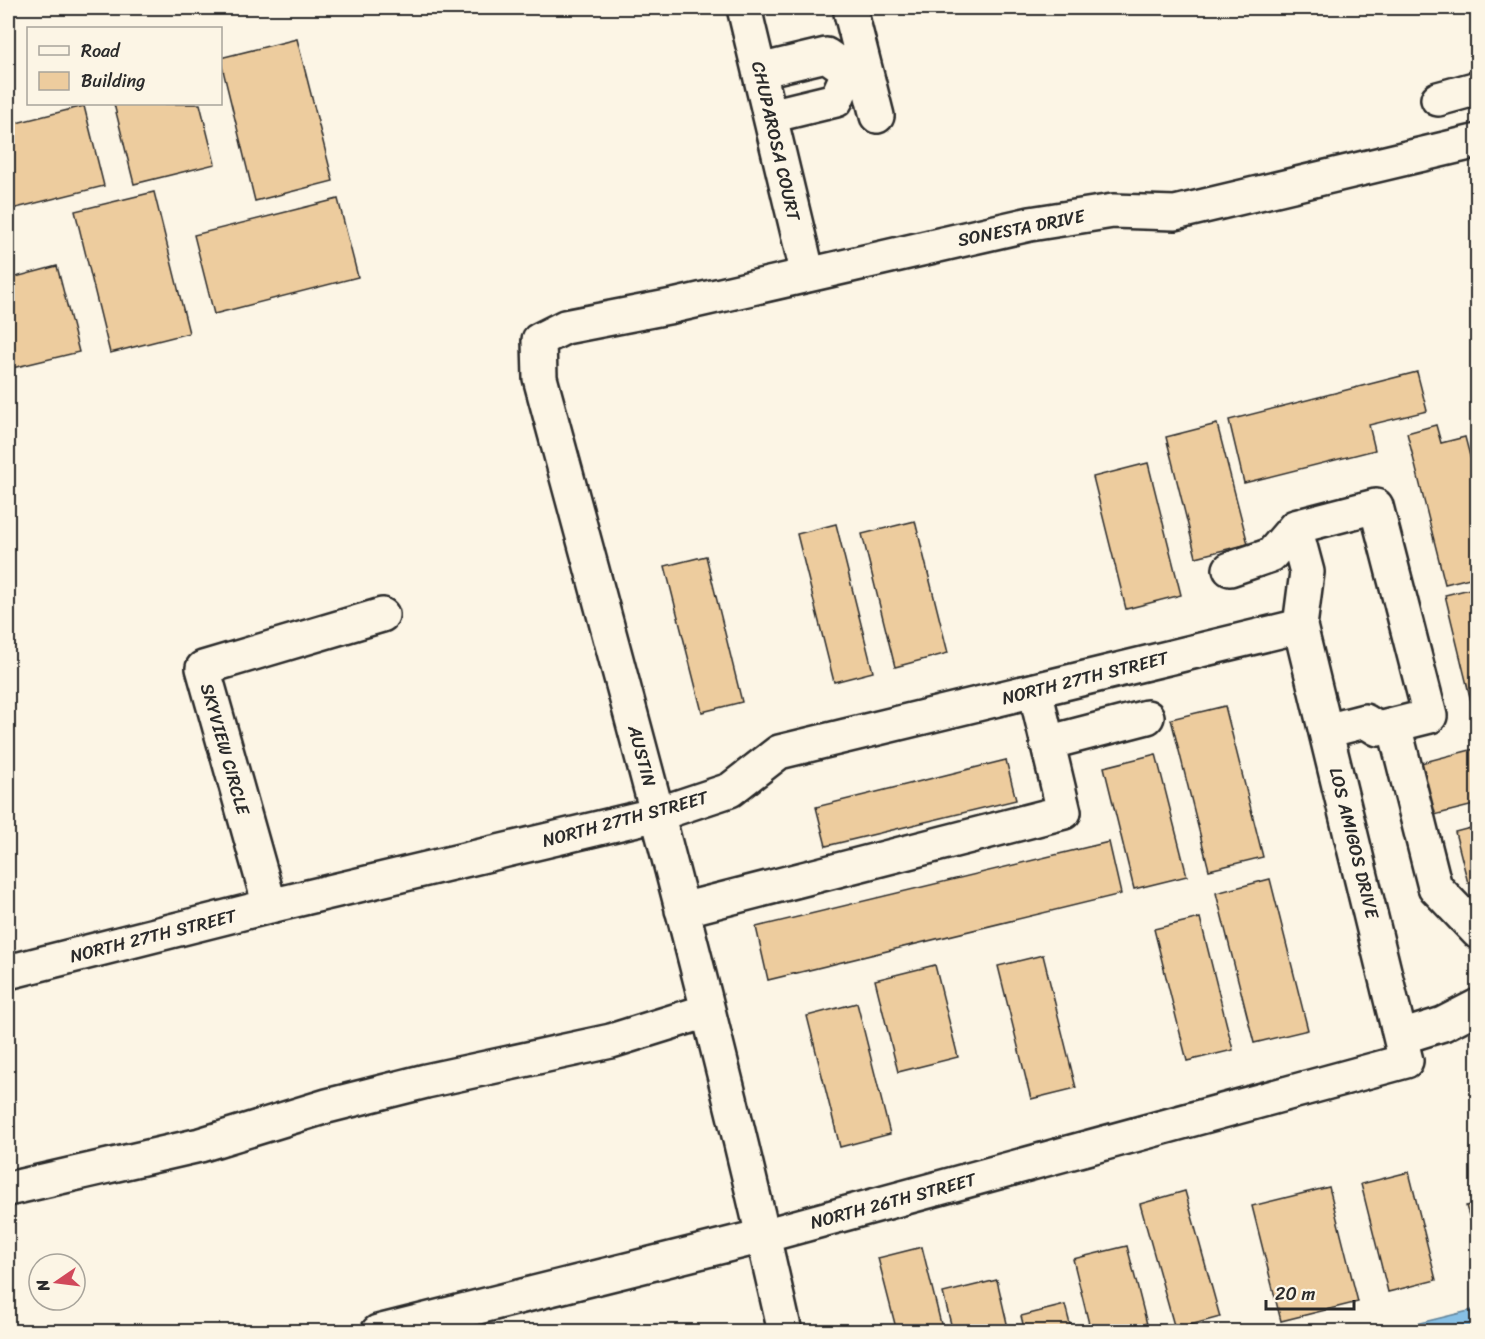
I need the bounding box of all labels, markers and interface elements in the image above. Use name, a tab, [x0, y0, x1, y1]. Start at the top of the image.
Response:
legend	[27, 27, 222, 105]
text: Road	[81, 35, 121, 67]
street label: CHUPAROSA COURT	[742, 58, 810, 225]
text: Building	[81, 65, 145, 97]
street label: SONESTA DRIVE	[955, 200, 1088, 256]
street label: NORTH 27TH STREET	[998, 642, 1173, 714]
street label: SKYVIEW CIRCLE	[191, 679, 259, 820]
street label: AUSTIN	[618, 721, 666, 791]
street label: LOS AMIGOS DRIVE	[1320, 764, 1388, 923]
street label: NORTH 27TH STREET	[538, 781, 713, 857]
street label: NORTH 27TH STREET	[66, 900, 241, 972]
street label: NORTH 26TH STREET	[806, 1163, 980, 1239]
north arrow	[27, 1252, 87, 1312]
scale bar	[1266, 1273, 1354, 1311]
text: N	[27, 1276, 59, 1295]
text: 20 m	[1275, 1278, 1315, 1310]

